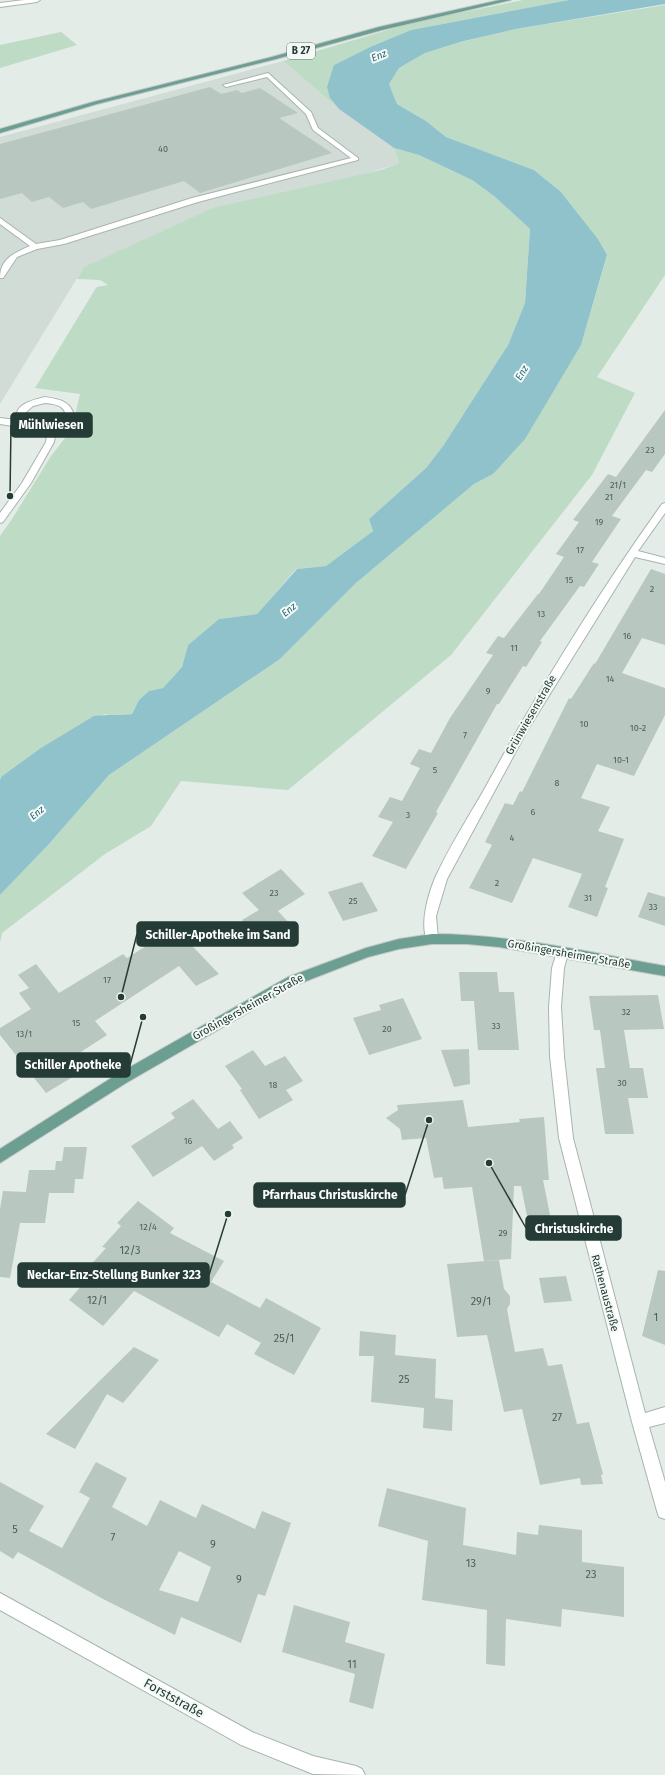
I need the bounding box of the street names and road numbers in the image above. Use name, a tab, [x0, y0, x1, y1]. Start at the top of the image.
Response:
road number: B 27	[287, 43, 315, 59]
street label: Grünwiesenstraße	[503, 673, 559, 757]
street label: Großingersheimer Straße	[507, 937, 631, 971]
street label: Großingersheimer Straße	[190, 971, 306, 1043]
street label: Rathenaustraße	[588, 1253, 622, 1333]
street label: Forststraße	[141, 1675, 207, 1721]

